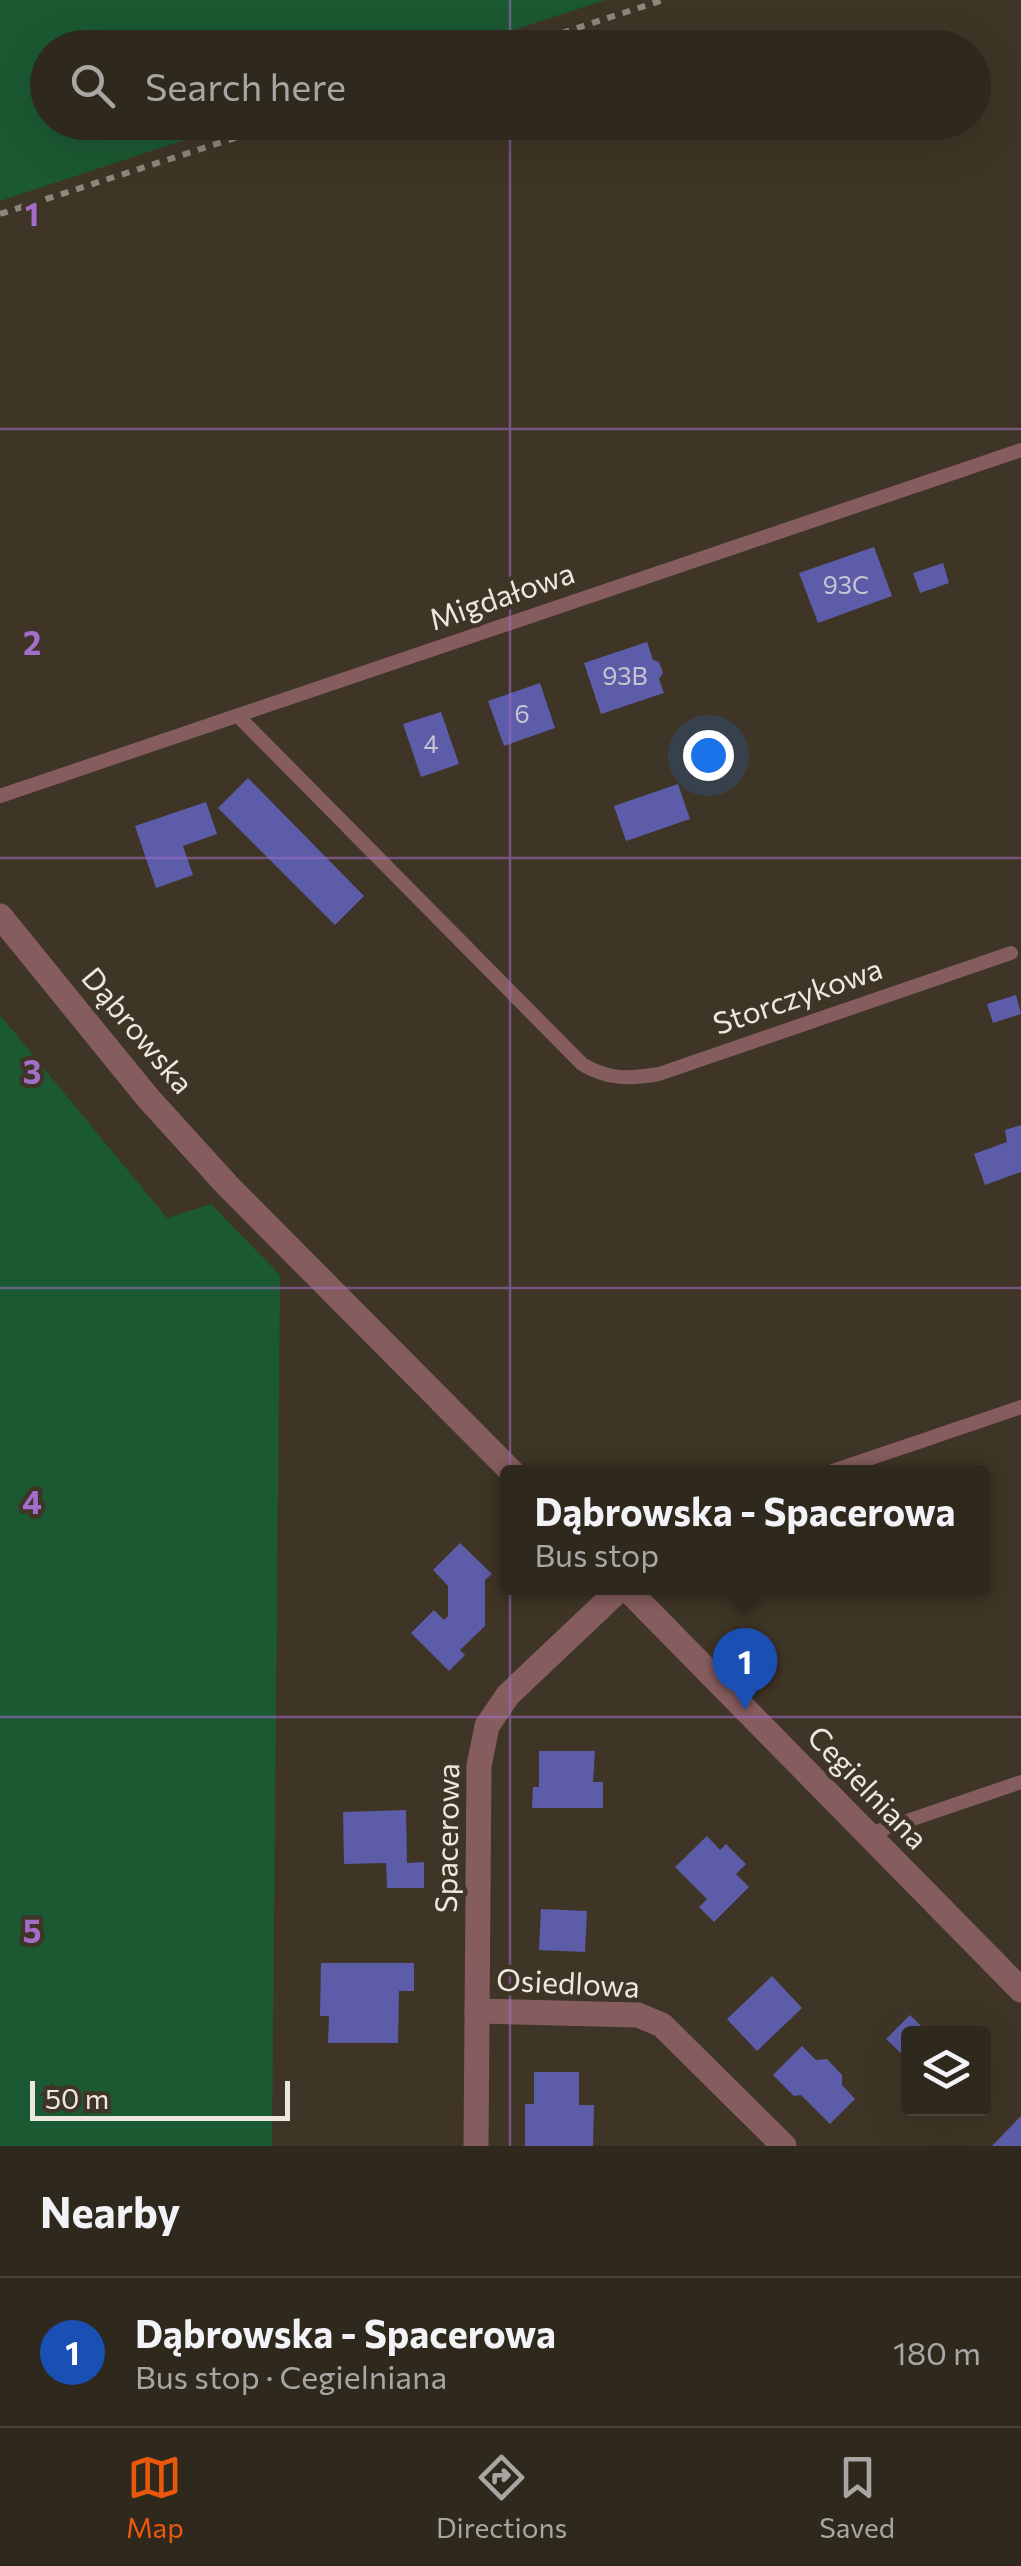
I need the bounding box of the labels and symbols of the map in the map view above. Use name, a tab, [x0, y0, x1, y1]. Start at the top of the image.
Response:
text: 1	[25, 193, 39, 233]
street label: Migdałowa	[424, 553, 579, 637]
house number: 93C	[823, 569, 869, 599]
text: 2	[23, 622, 41, 662]
house number: 93B	[602, 660, 648, 690]
house number: 6	[514, 698, 530, 728]
house number: 4	[423, 728, 439, 758]
your location	[683, 730, 734, 781]
street label: Storczykowa	[708, 948, 887, 1041]
street label: Dąbrowska	[75, 959, 203, 1100]
text: 3	[23, 1051, 41, 1091]
text: 4	[22, 1481, 42, 1521]
pin: 1	[712, 1628, 778, 1710]
street label: Cegielniana	[801, 1717, 937, 1856]
street label: Spacerowa	[426, 1763, 465, 1913]
text: 5	[23, 1910, 41, 1950]
street label: Osiedlowa	[496, 1959, 641, 2004]
scale bar	[30, 2076, 290, 2120]

